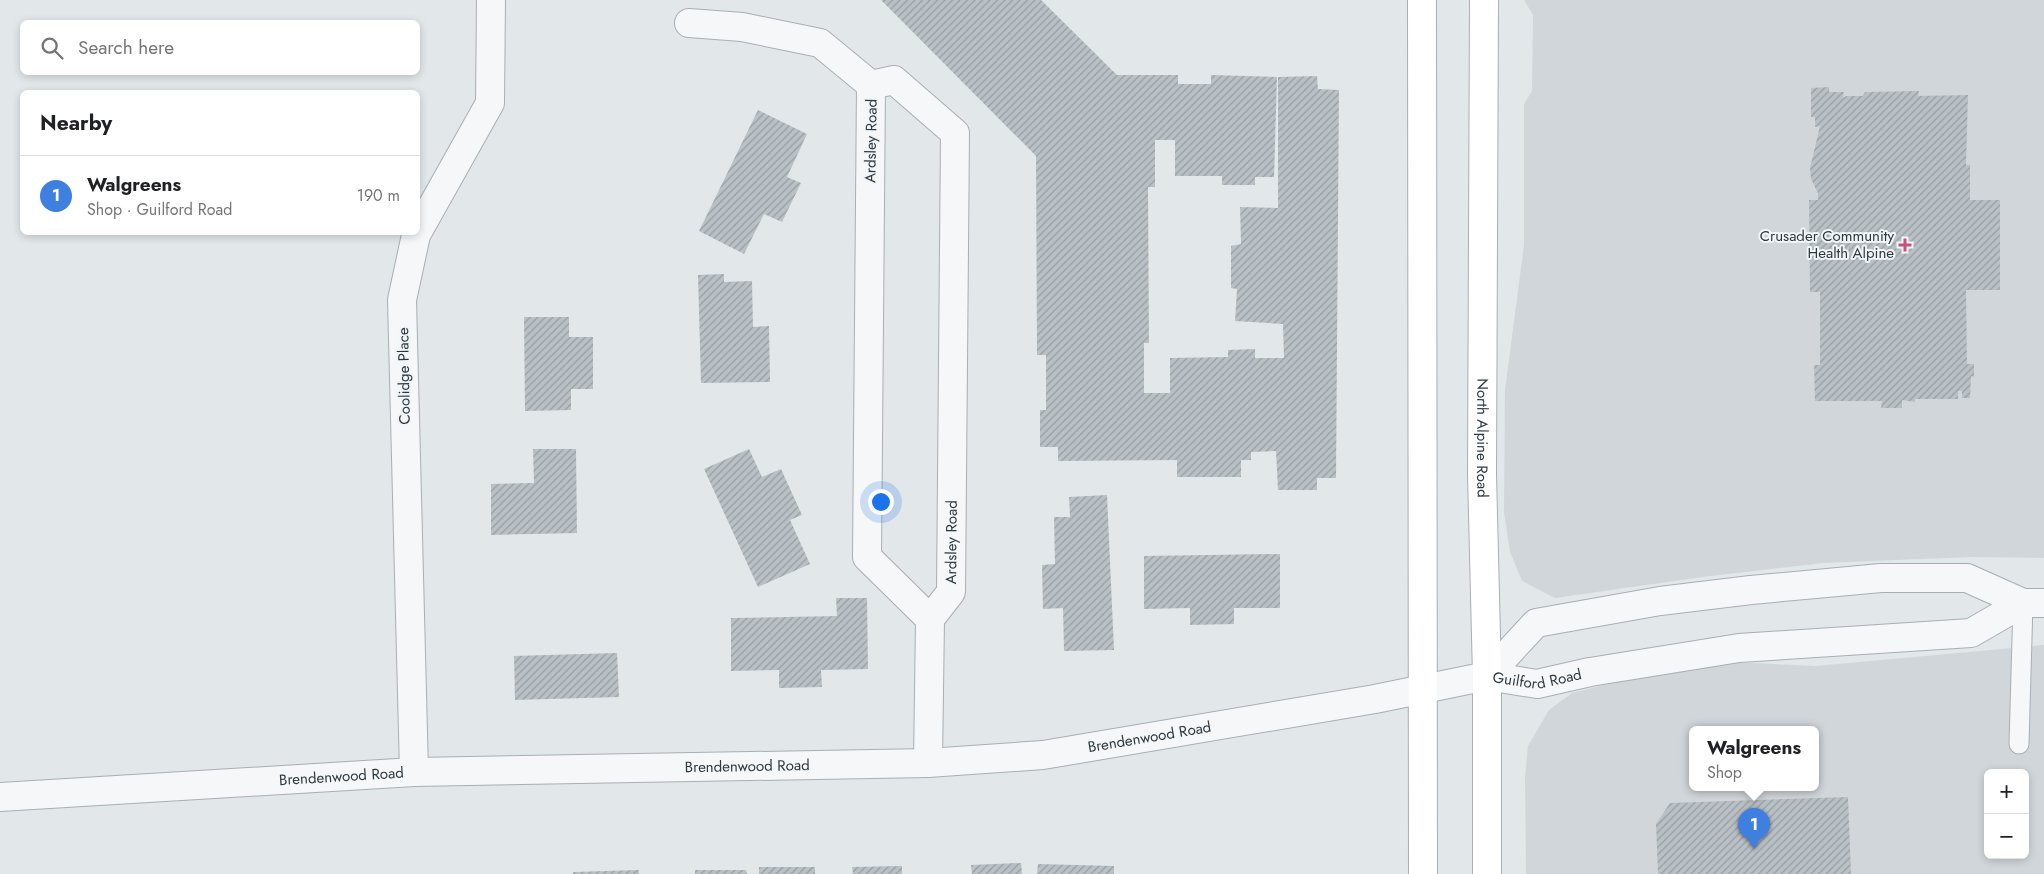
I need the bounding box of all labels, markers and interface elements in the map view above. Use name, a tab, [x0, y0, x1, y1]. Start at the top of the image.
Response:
search box	[20, 20, 420, 75]
icon: search	[38, 34, 66, 62]
text: Search here	[78, 34, 174, 61]
street label: Ardsley Road	[859, 99, 883, 183]
text: Nearby	[40, 108, 112, 138]
text: Walgreens	[87, 171, 181, 198]
text: 1	[52, 184, 60, 207]
text: 190 m	[357, 184, 400, 207]
text: Shop · Guilford Road	[87, 198, 232, 221]
place label: Crusader Community Health Alpine	[1760, 225, 1894, 264]
marker: Crusader Community Health Alpine	[1898, 238, 1912, 252]
street label: Coolidge Place	[392, 327, 416, 425]
street label: North Alpine Road	[1471, 378, 1494, 498]
your location	[868, 489, 894, 515]
street label: Ardsley Road	[940, 500, 963, 584]
street label: Guilford Road	[1491, 663, 1584, 695]
street label: Brendenwood Road	[1086, 716, 1213, 758]
popup	[1689, 726, 1819, 791]
text: Walgreens	[1707, 734, 1801, 761]
street label: Brendenwood Road	[685, 754, 810, 778]
text: Shop	[1707, 761, 1742, 784]
street label: Brendenwood Road	[278, 762, 404, 791]
map controls	[1984, 769, 2029, 859]
button: +	[1984, 769, 2029, 814]
pin: 1	[1738, 808, 1770, 849]
button: −	[1984, 814, 2029, 859]

